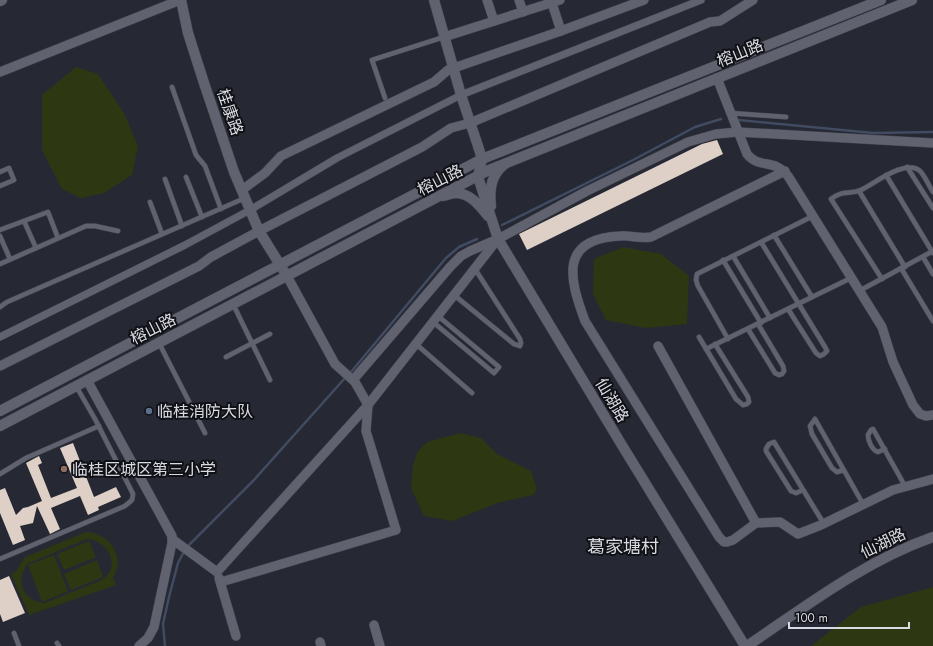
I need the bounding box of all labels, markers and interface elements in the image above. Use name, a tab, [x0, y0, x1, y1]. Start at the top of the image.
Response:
street label: 榕山路	[713, 33, 767, 73]
street label: 桂康路	[211, 86, 249, 138]
street label: 榕山路	[413, 159, 467, 201]
street label: 榕山路	[126, 308, 180, 350]
street label: 仙湖路	[590, 373, 634, 427]
place label: 临桂消防大队	[157, 400, 253, 423]
marker: 临桂消防大队	[144, 406, 154, 416]
place label: 临桂区城区第三小学	[72, 458, 216, 481]
marker: 临桂区城区第三小学	[59, 464, 69, 474]
street label: 仙湖路	[856, 522, 910, 564]
district label: 葛家塘村	[587, 534, 659, 560]
scale bar	[789, 604, 909, 630]
text: 100 m	[795, 609, 828, 627]

